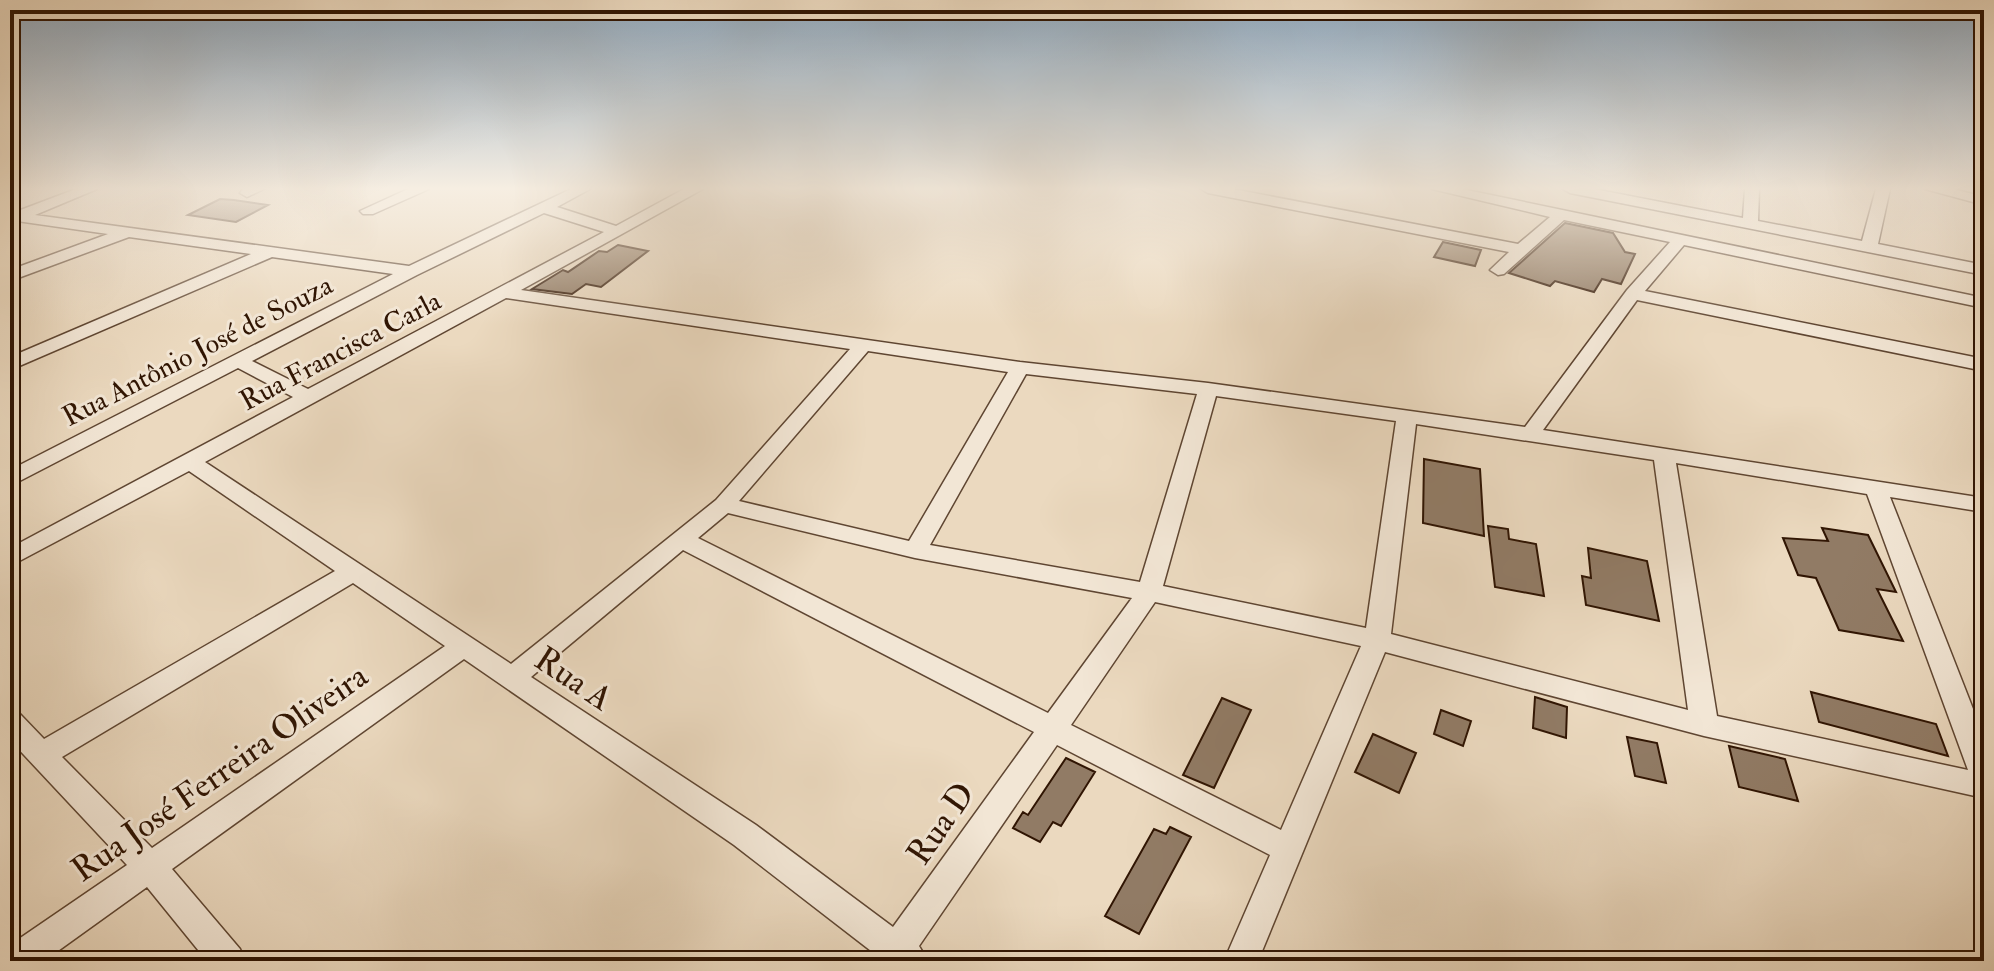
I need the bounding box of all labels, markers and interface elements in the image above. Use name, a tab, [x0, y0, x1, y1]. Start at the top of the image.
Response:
street label: Rua Antônio José de Souza	[57, 268, 339, 435]
street label: Rua Francisca Carla	[234, 283, 448, 419]
street label: Rua A	[526, 638, 620, 721]
street label: Rua José Ferreira Oliveira	[64, 654, 377, 892]
street label: Rua D	[898, 774, 985, 873]

